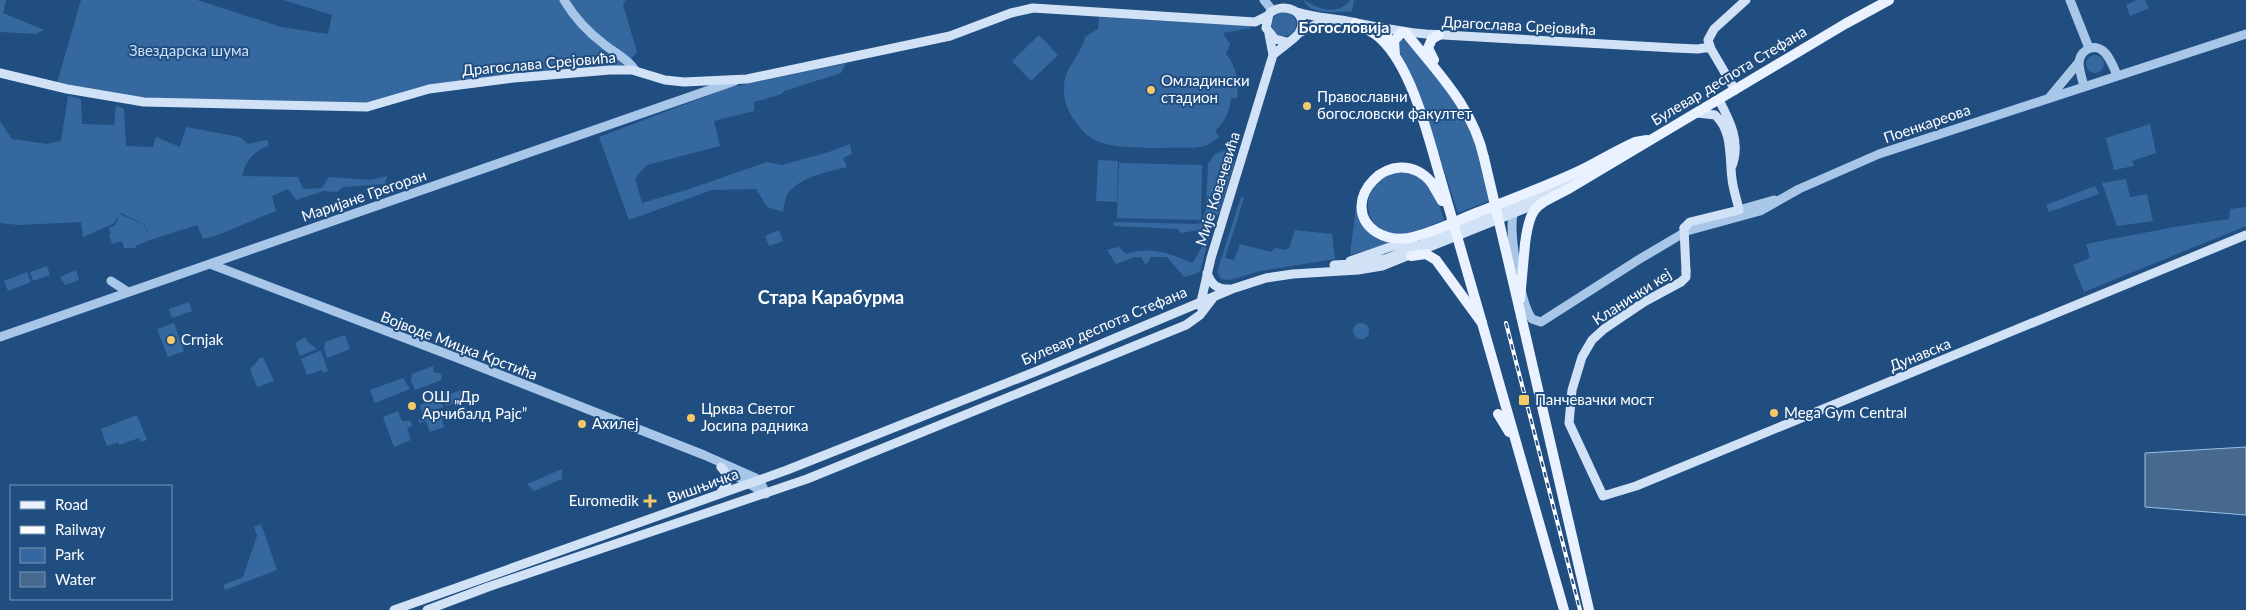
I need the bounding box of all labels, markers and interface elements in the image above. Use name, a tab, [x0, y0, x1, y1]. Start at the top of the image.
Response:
street label: Драгослава Срејовића	[1442, 12, 1597, 38]
district label: Богословија	[1299, 17, 1389, 36]
street label: Булевар деспота Стефана	[1647, 22, 1810, 129]
park label: Звездарска шума	[129, 41, 249, 59]
street label: Драгослава Срејовића	[461, 47, 617, 79]
place label: Омладински стадион	[1161, 71, 1250, 106]
marker: Омладински стадион	[1145, 84, 1157, 96]
place label: Православни богословски факултет	[1317, 87, 1473, 122]
marker: Православни богословски факултет	[1301, 100, 1313, 112]
street label: Поенкареова	[1881, 100, 1972, 146]
street label: Мије Ковачевића	[1191, 130, 1243, 248]
street label: Маријане Грегоран	[299, 165, 428, 225]
street label: Кланички кеј	[1589, 264, 1674, 328]
street label: Булевар деспота Стефана	[1018, 282, 1189, 368]
district label: Стара Карабурма	[758, 286, 904, 308]
street label: Војводе Мицка Крстића	[378, 307, 540, 383]
place label: Crnjak	[181, 330, 224, 348]
marker: Crnjak	[165, 334, 177, 346]
street label: Дунавска	[1886, 334, 1953, 375]
place label: ОШ „Др Арчибалд Рајс”	[422, 387, 527, 422]
place label: Панчевачки мост	[1535, 390, 1654, 408]
marker: Панчевачки мост	[1517, 393, 1531, 407]
place label: Црква Светог Јосипа радника	[701, 399, 809, 434]
marker: ОШ „Др Арчибалд Рајс”	[406, 400, 418, 412]
place label: Mega Gym Central	[1784, 403, 1907, 421]
marker: Mega Gym Central	[1768, 407, 1780, 419]
marker: Црква Светог Јосипа радника	[685, 412, 697, 424]
place label: Ахилеј	[592, 414, 639, 432]
marker: Ахилеј	[576, 418, 588, 430]
street label: Вишњичка	[665, 464, 741, 506]
legend	[10, 485, 172, 600]
place label: Euromedik	[569, 491, 639, 509]
marker: Euromedik	[643, 494, 657, 508]
text: Road	[55, 495, 88, 513]
text: Railway	[55, 520, 106, 538]
text: Park	[55, 545, 85, 563]
text: Water	[55, 570, 96, 588]

